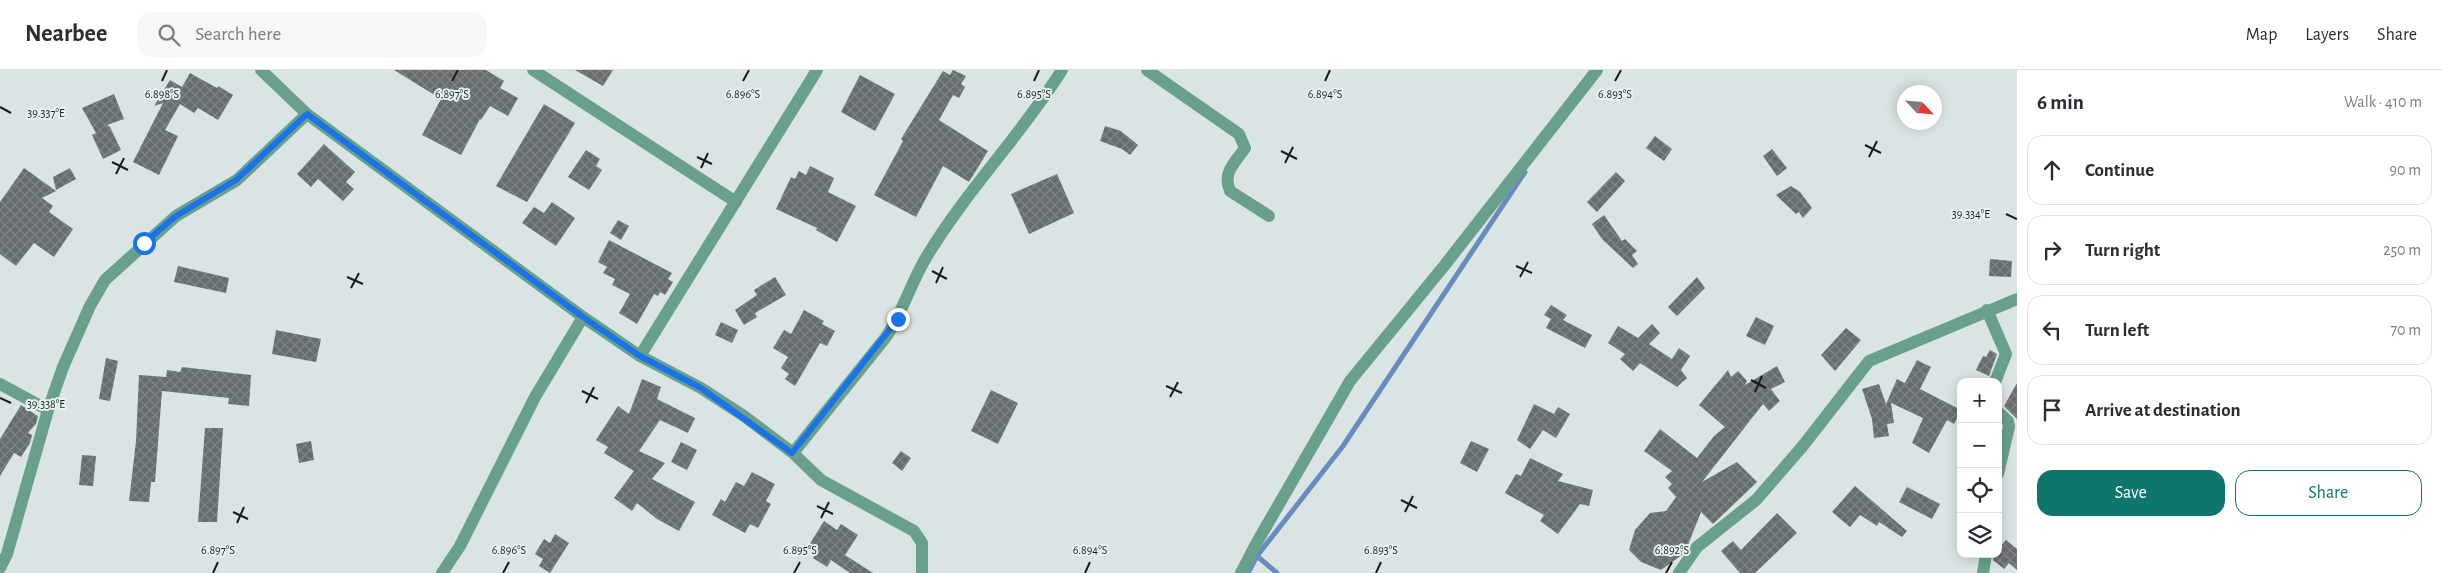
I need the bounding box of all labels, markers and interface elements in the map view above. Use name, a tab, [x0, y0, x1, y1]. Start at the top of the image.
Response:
search box	[137, 12, 487, 57]
icon: search	[155, 21, 183, 49]
text: Nearbee	[25, 22, 107, 46]
text: Search here	[195, 25, 281, 44]
text: Map	[2246, 26, 2277, 44]
text: Layers	[2305, 26, 2349, 44]
text: Share	[2377, 26, 2417, 44]
north arrow	[1897, 85, 1942, 130]
text: 6.898°S	[145, 88, 180, 100]
text: 6.897°S	[435, 88, 469, 100]
text: 6.896°S	[726, 88, 761, 100]
text: 6.895°S	[1017, 88, 1051, 100]
text: 6.894°S	[1308, 88, 1343, 100]
text: 6.893°S	[1598, 88, 1632, 100]
text: 6 min	[2037, 92, 2084, 113]
text: Walk · 410 m	[2344, 94, 2422, 110]
text: 39.337°E	[27, 107, 65, 119]
icon: ahead	[2038, 156, 2066, 184]
text: Continue	[2085, 161, 2154, 180]
text: 90 m	[2390, 162, 2421, 178]
text: 39.334°E	[1952, 208, 1990, 220]
route start	[133, 232, 156, 255]
icon: right	[2038, 236, 2066, 264]
text: Turn right	[2085, 241, 2160, 260]
text: 250 m	[2383, 242, 2421, 258]
route end	[887, 308, 910, 331]
icon: left	[2038, 316, 2066, 344]
text: Turn left	[2085, 321, 2149, 340]
text: 70 m	[2390, 322, 2421, 338]
map controls	[1957, 378, 2002, 558]
button: +	[1957, 378, 2002, 423]
icon: arrive	[2038, 396, 2066, 424]
text: 39.338°E	[27, 398, 65, 410]
text: Arrive at destination	[2085, 401, 2241, 420]
button: −	[1957, 423, 2002, 468]
button: locate	[1957, 468, 2002, 513]
button: Save	[2037, 470, 2225, 516]
button: Share	[2235, 470, 2422, 516]
button: layers	[1957, 513, 2002, 558]
text: 6.897°S	[201, 544, 235, 556]
text: 6.896°S	[492, 544, 527, 556]
text: 6.895°S	[783, 544, 817, 556]
text: 6.894°S	[1073, 544, 1108, 556]
text: 6.893°S	[1364, 544, 1398, 556]
text: 6.892°S	[1655, 544, 1690, 556]

